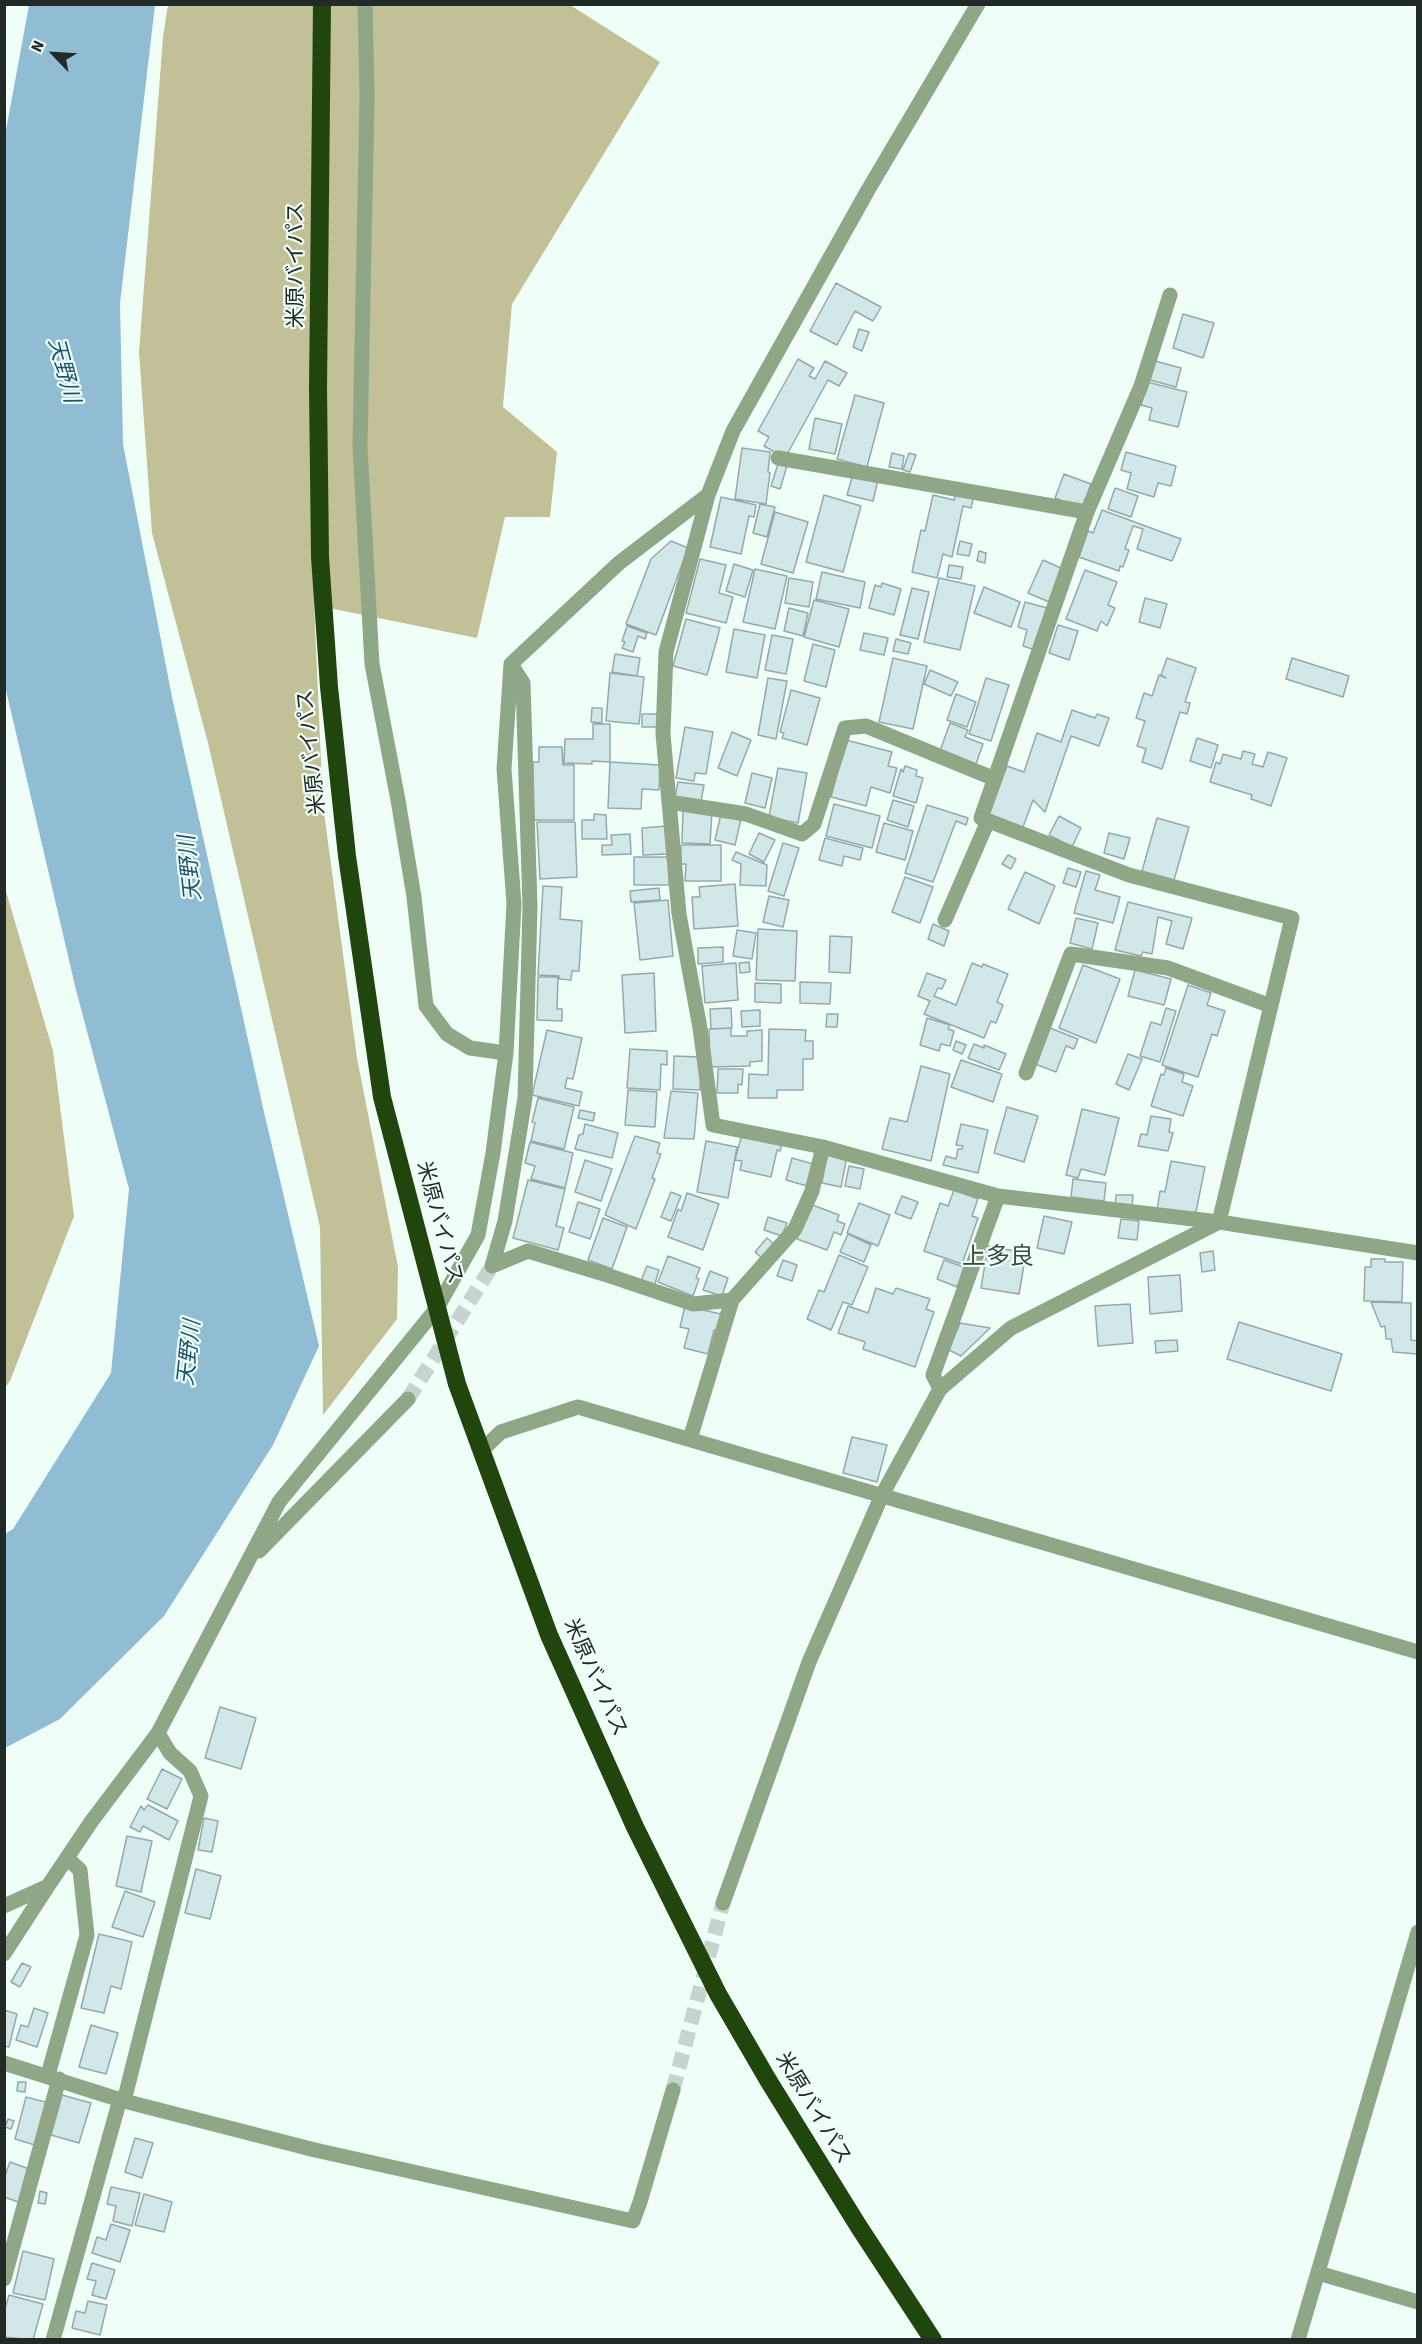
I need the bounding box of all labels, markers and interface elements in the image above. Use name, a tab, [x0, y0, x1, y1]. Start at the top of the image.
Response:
north arrow	[24, 24, 84, 84]
text: N	[25, 37, 50, 56]
street label: 米原バイパス	[284, 202, 310, 328]
water label: 天野川	[41, 336, 83, 406]
street label: 米原バイパス	[294, 688, 332, 816]
water label: 天野川	[175, 834, 209, 902]
street label: 米原バイパス	[410, 1159, 466, 1287]
district label: 上多良	[962, 1245, 1034, 1273]
water label: 天野川	[174, 1319, 208, 1387]
street label: 米原バイパス	[557, 1615, 631, 1741]
street label: 米原バイパス	[769, 2049, 855, 2169]

